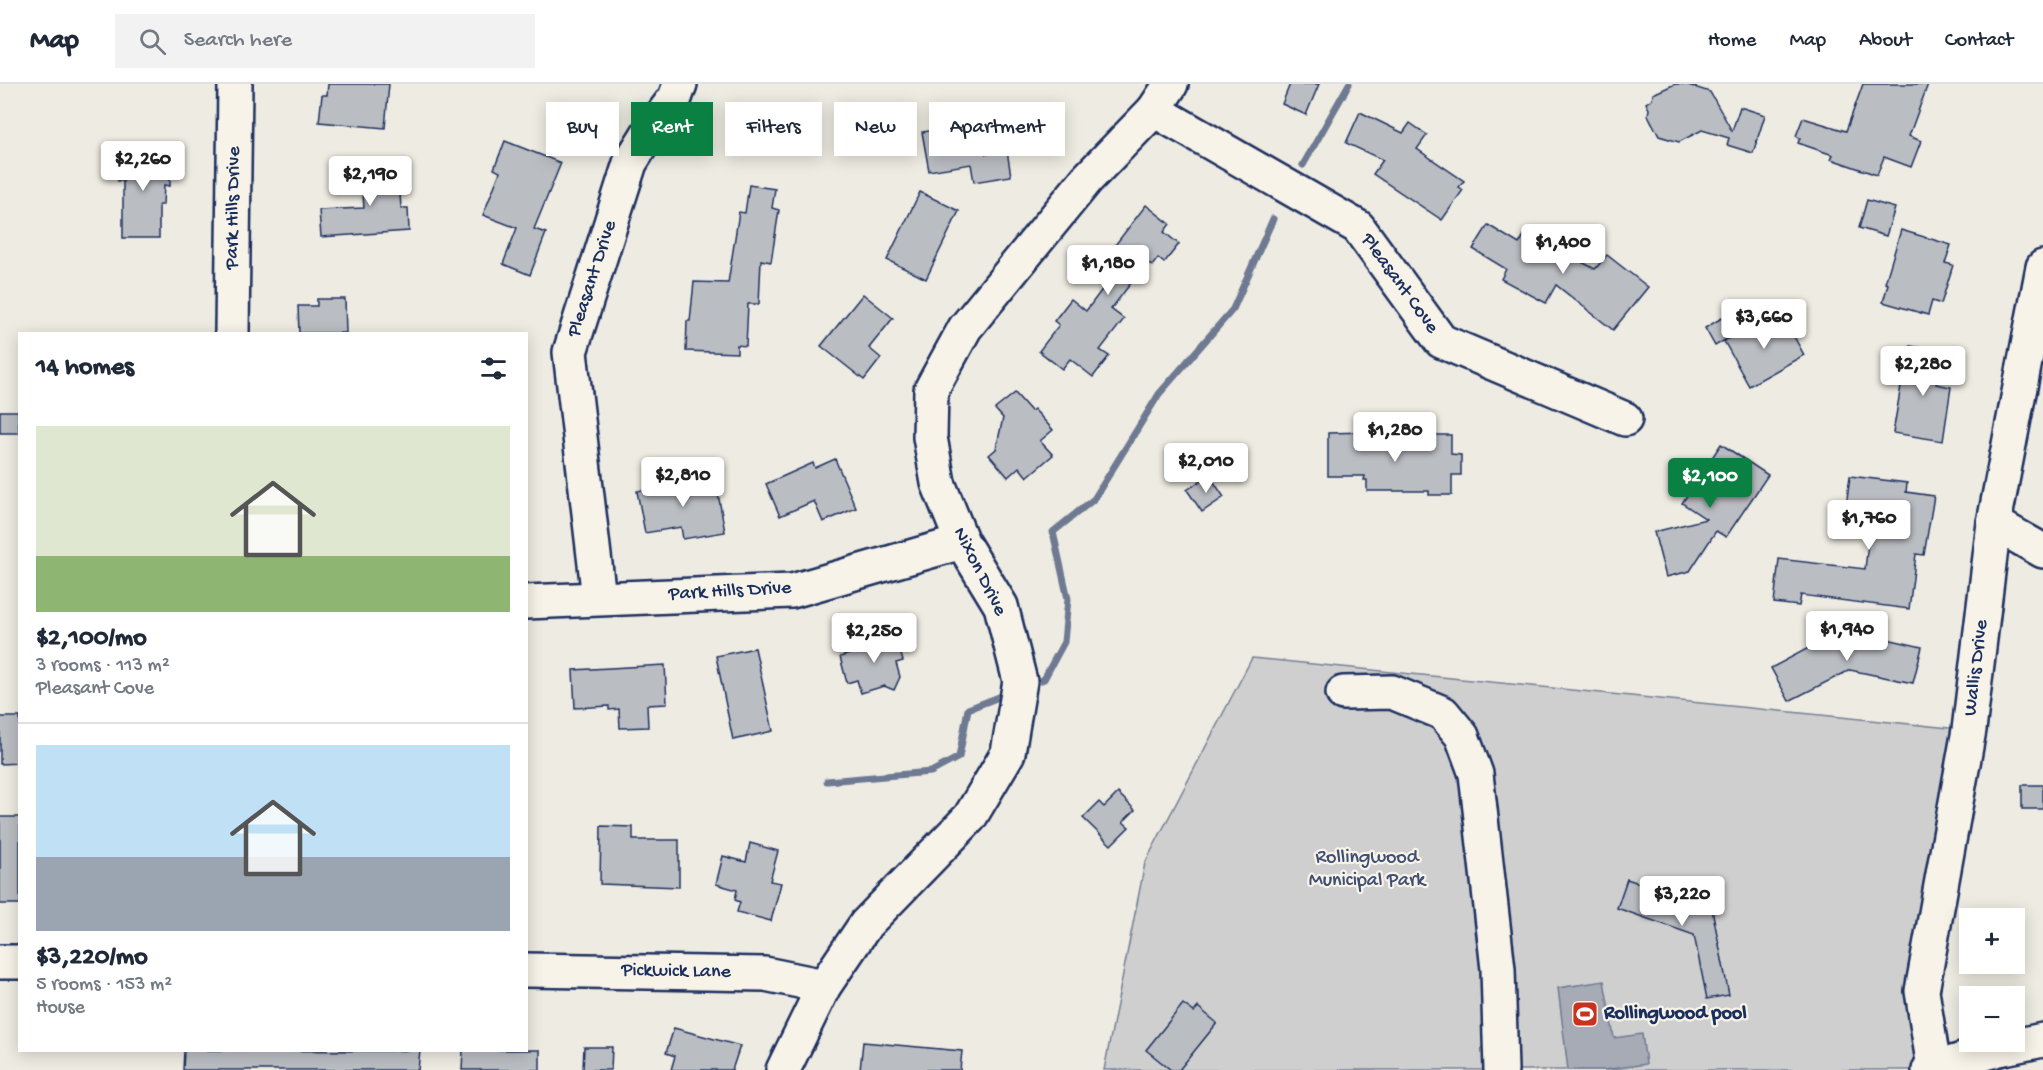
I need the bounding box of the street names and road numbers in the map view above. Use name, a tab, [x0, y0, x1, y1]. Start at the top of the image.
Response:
street label: Park Hills Drive	[221, 146, 247, 271]
street label: Pleasant Drive	[563, 217, 623, 341]
street label: Pleasant Cove	[1354, 229, 1443, 339]
street label: Nixon Drive	[947, 524, 1011, 621]
street label: Park Hills Drive	[667, 577, 793, 607]
street label: Wallis Drive	[1960, 618, 1994, 718]
street label: Pickwick Lane	[620, 960, 732, 984]

